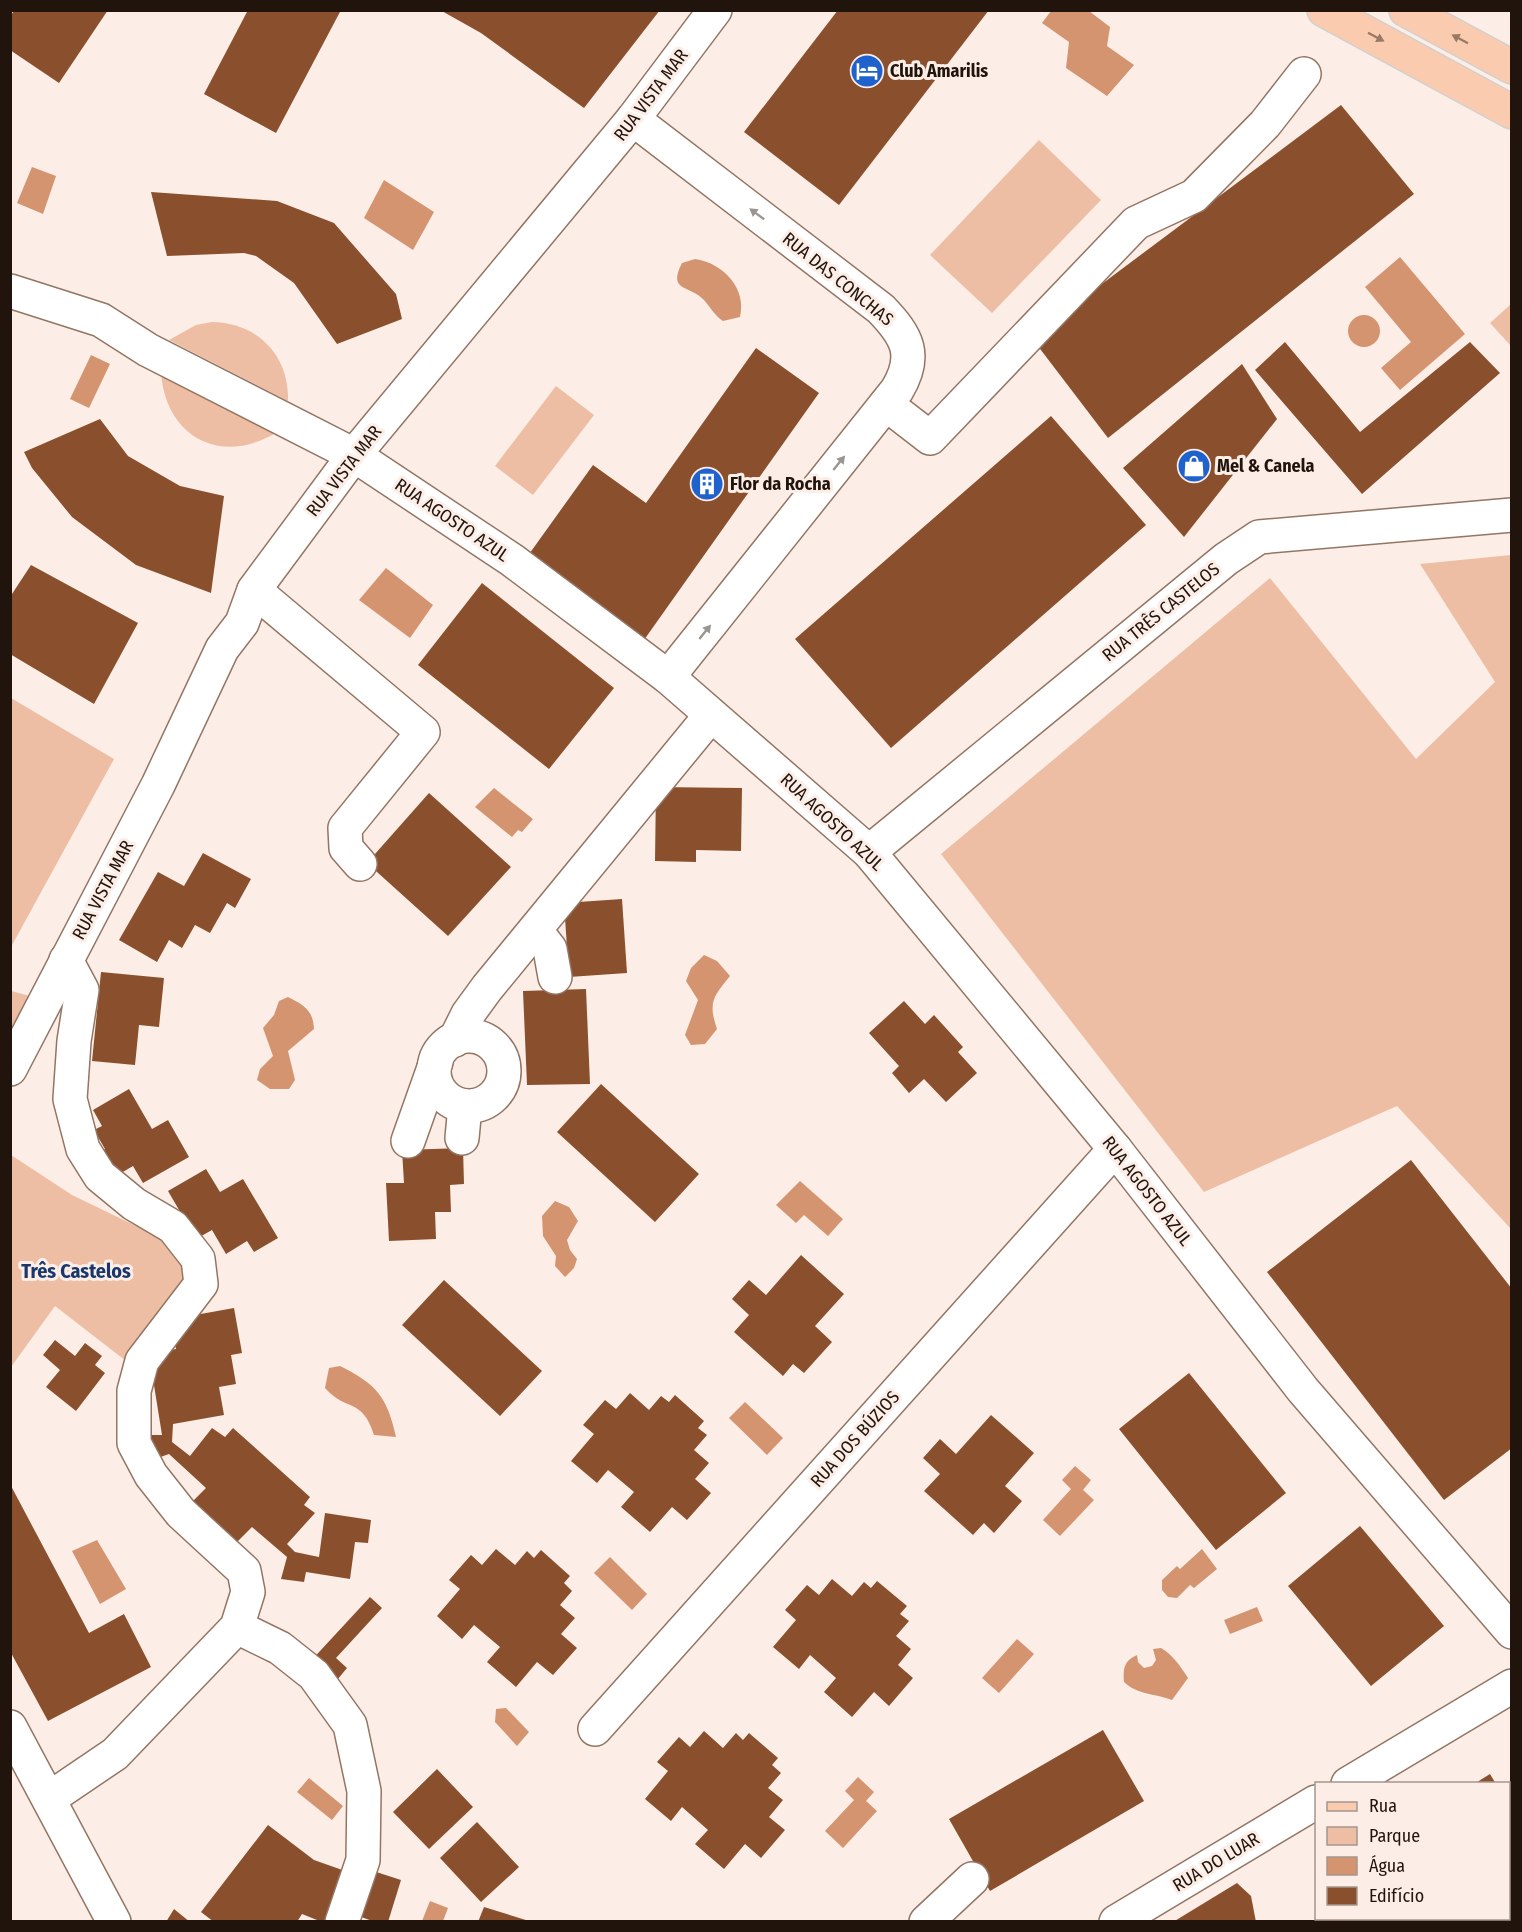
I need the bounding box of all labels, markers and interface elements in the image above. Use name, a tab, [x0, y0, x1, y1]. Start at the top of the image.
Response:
one-way arrow	[1368, 32, 1385, 42]
one-way arrow	[1451, 34, 1468, 44]
street label: RUA VISTA MAR	[609, 45, 693, 145]
hotel icon: Club Amarilis	[849, 53, 885, 89]
place label: Club Amarilis	[890, 60, 988, 82]
one-way arrow	[749, 208, 765, 220]
street label: RUA DAS CONCHAS	[778, 228, 898, 330]
street label: RUA VISTA MAR	[302, 421, 386, 521]
shop icon: Mel & Canela	[1176, 448, 1212, 484]
one-way arrow	[832, 455, 845, 470]
place label: Mel & Canela	[1217, 455, 1315, 477]
building icon: Flor da Rocha	[689, 466, 725, 502]
place label: Flor da Rocha	[730, 473, 831, 495]
street label: RUA AGOSTO AZUL	[391, 474, 513, 566]
street label: RUA TRÊS CASTELOS	[1098, 558, 1224, 666]
one-way arrow	[698, 624, 710, 639]
street label: RUA AGOSTO AZUL	[776, 769, 888, 875]
street label: RUA VISTA MAR	[68, 836, 138, 943]
street label: RUA AGOSTO AZUL	[1097, 1132, 1197, 1250]
district label: Três Castelos	[21, 1259, 131, 1283]
street label: RUA DOS BÚZIOS	[805, 1385, 904, 1492]
legend	[1315, 1782, 1510, 1920]
text: Rua	[1369, 1795, 1397, 1817]
text: Parque	[1369, 1825, 1420, 1847]
street label: RUA DO LUAR	[1169, 1827, 1263, 1896]
text: Água	[1369, 1854, 1405, 1877]
text: Edifício	[1369, 1885, 1424, 1907]

